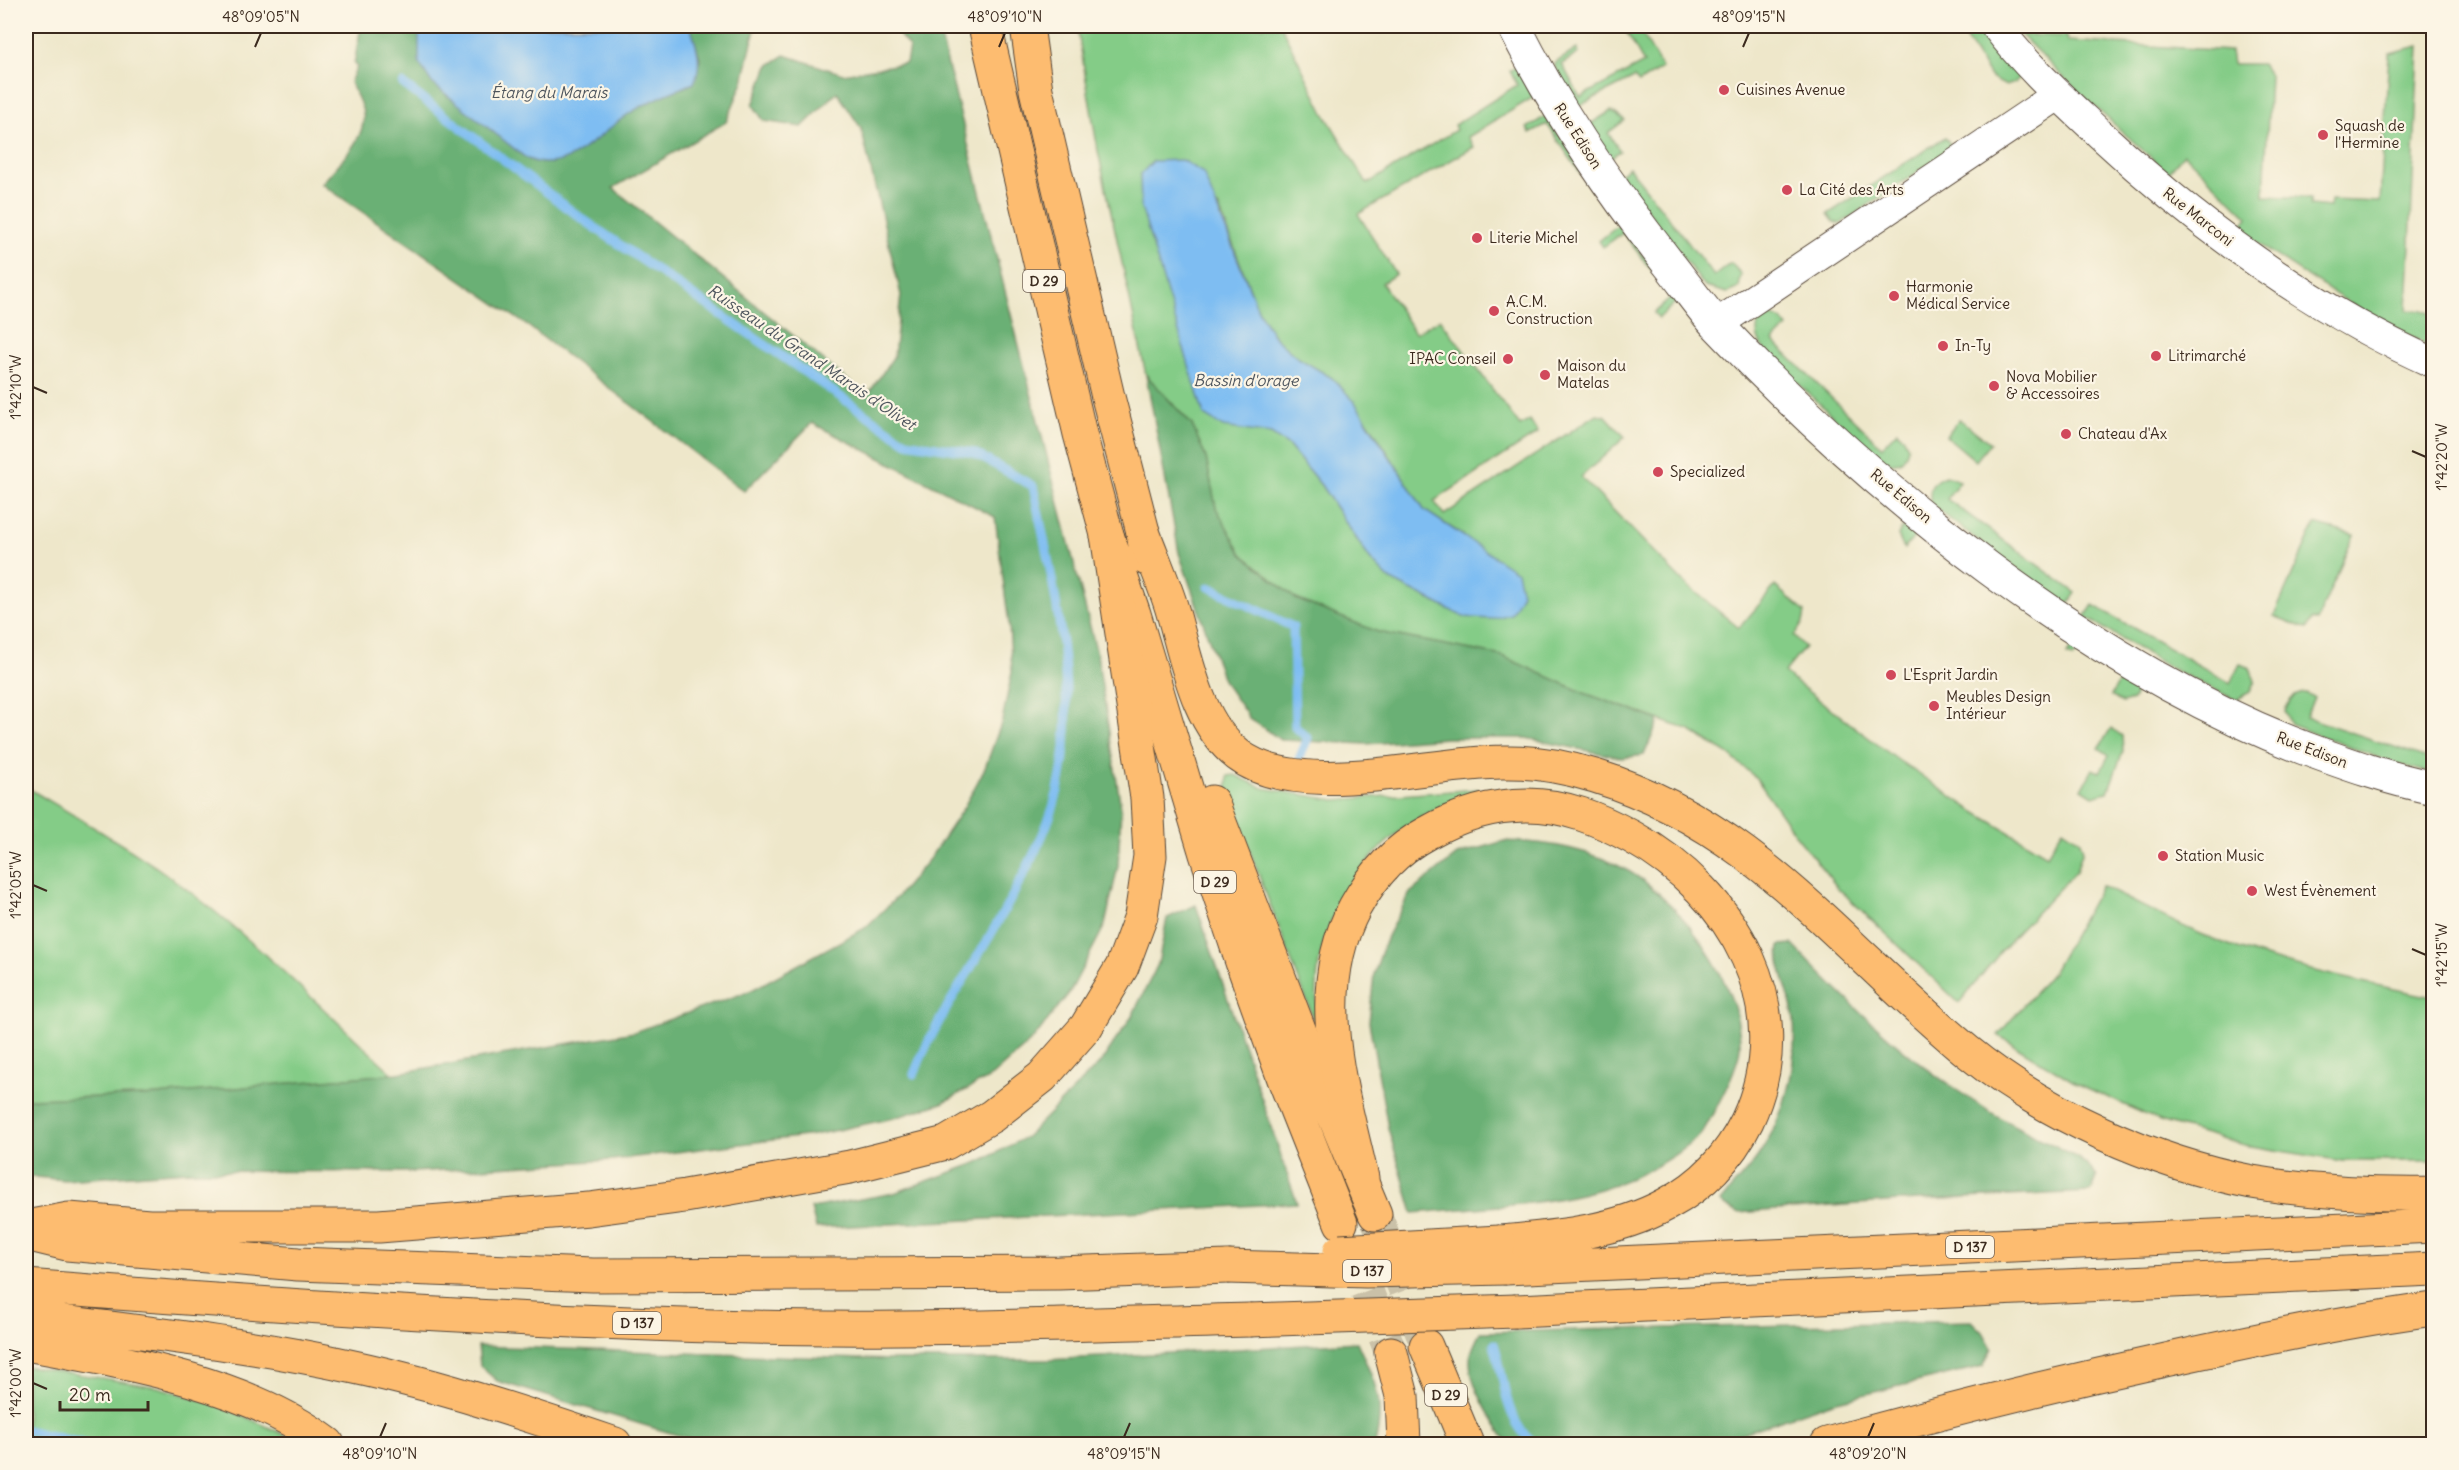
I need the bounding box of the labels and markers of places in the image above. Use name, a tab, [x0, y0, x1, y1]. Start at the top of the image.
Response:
place label: Cuisines Avenue	[1736, 80, 1845, 99]
marker: Cuisines Avenue	[1717, 83, 1731, 97]
place label: Squash de l'Hermine	[2335, 116, 2405, 152]
marker: Squash de l'Hermine	[2316, 128, 2330, 142]
place label: La Cité des Arts	[1799, 180, 1904, 199]
marker: La Cité des Arts	[1780, 183, 1794, 197]
place label: Literie Michel	[1489, 228, 1578, 247]
marker: Literie Michel	[1470, 231, 1484, 245]
place label: Harmonie Médical Service	[1906, 277, 2010, 313]
marker: Harmonie Médical Service	[1887, 289, 1901, 303]
place label: A.C.M. Construction	[1506, 292, 1593, 328]
marker: A.C.M. Construction	[1487, 304, 1501, 318]
place label: In-Ty	[1955, 336, 1991, 355]
marker: In-Ty	[1936, 339, 1950, 353]
place label: Litrimarché	[2168, 346, 2246, 365]
place label: IPAC Conseil	[1409, 349, 1496, 368]
marker: Litrimarché	[2149, 349, 2163, 363]
marker: IPAC Conseil	[1501, 352, 1515, 366]
place label: Maison du Matelas	[1557, 356, 1626, 392]
place label: Nova Mobilier & Accessoires	[2006, 367, 2100, 403]
marker: Maison du Matelas	[1538, 368, 1552, 382]
marker: Nova Mobilier & Accessoires	[1987, 379, 2001, 393]
place label: Chateau d'Ax	[2078, 424, 2168, 443]
marker: Chateau d'Ax	[2059, 427, 2073, 441]
place label: Specialized	[1670, 462, 1745, 481]
marker: Specialized	[1651, 465, 1665, 479]
place label: L'Esprit Jardin	[1903, 665, 1998, 684]
marker: L'Esprit Jardin	[1884, 668, 1898, 682]
place label: Meubles Design Intérieur	[1946, 687, 2051, 723]
marker: Meubles Design Intérieur	[1927, 699, 1941, 713]
place label: Station Music	[2175, 846, 2265, 865]
marker: Station Music	[2156, 849, 2170, 863]
place label: West Évènement	[2264, 881, 2376, 900]
marker: West Évènement	[2245, 884, 2259, 898]

